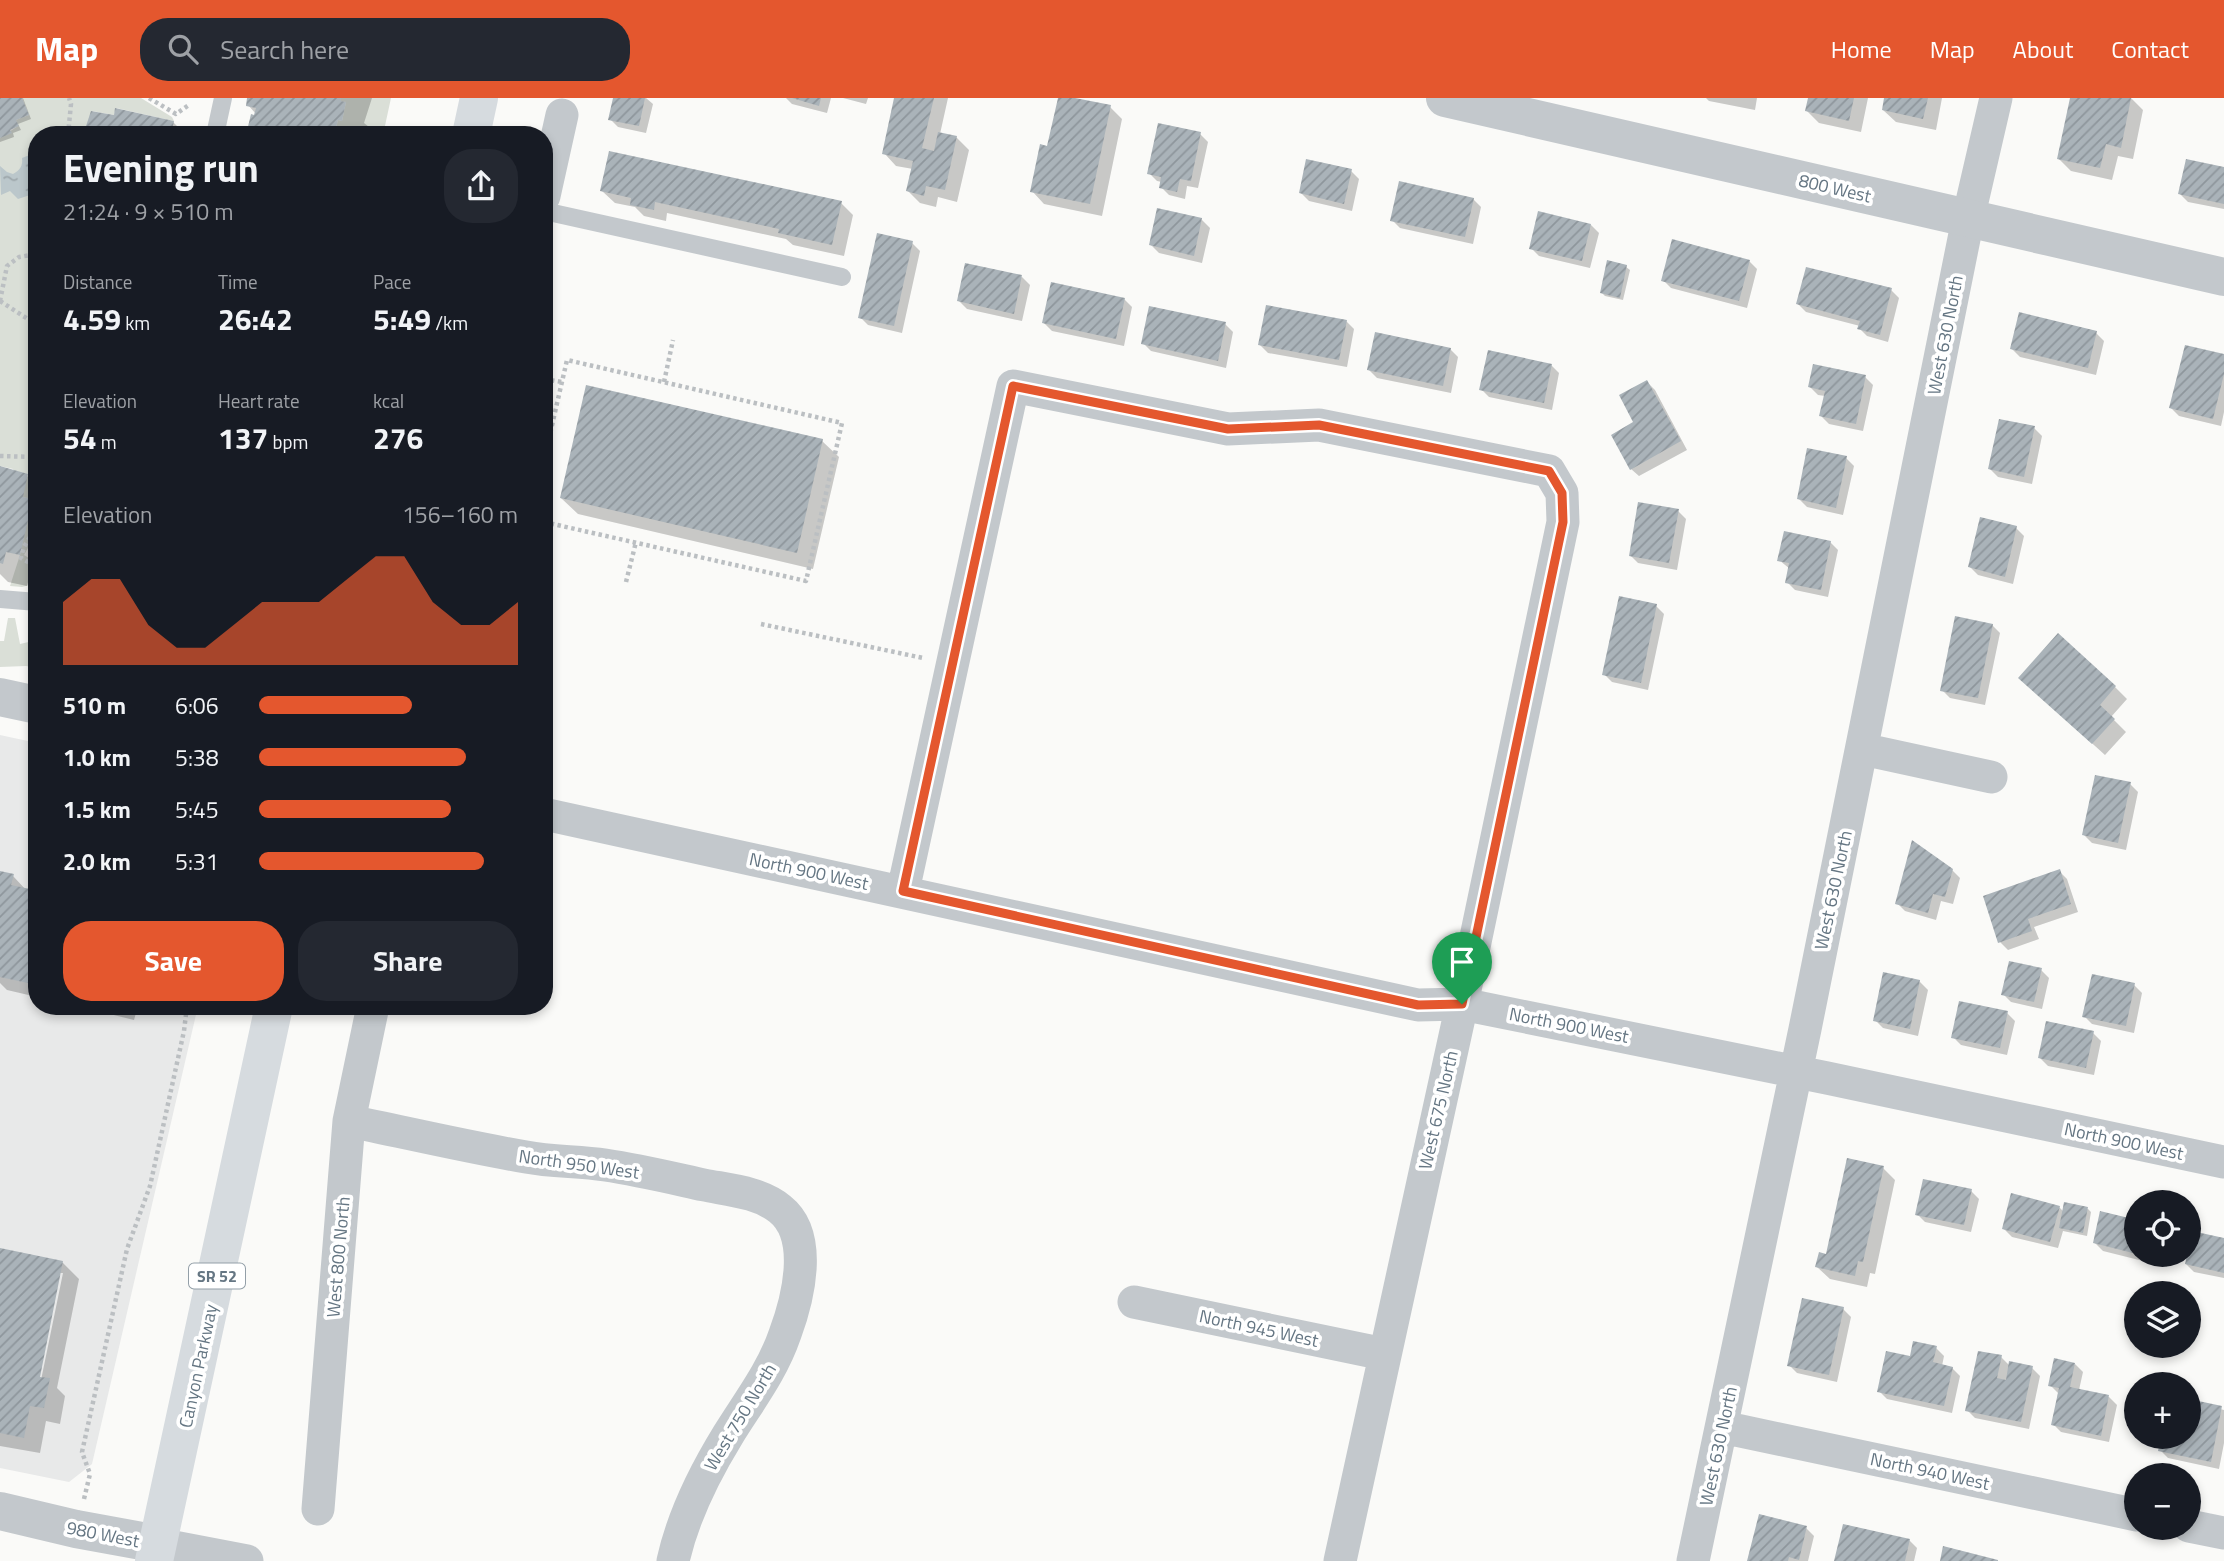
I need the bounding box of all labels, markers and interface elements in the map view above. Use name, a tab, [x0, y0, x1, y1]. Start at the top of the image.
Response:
search box	[140, 18, 630, 81]
text: Map	[35, 24, 98, 74]
icon: search	[164, 30, 202, 68]
text: Search here	[220, 30, 349, 69]
text: Home	[1831, 31, 1892, 67]
text: Map	[1930, 31, 1975, 67]
text: About	[2013, 31, 2073, 67]
text: Contact	[2111, 31, 2189, 67]
text: Evening run	[63, 139, 259, 197]
button: share	[444, 149, 518, 223]
street label: 800 West	[1796, 167, 1875, 210]
text: 21:24 · 9 × 510 m	[63, 194, 233, 229]
text: Distance	[63, 267, 132, 296]
text: Time	[218, 267, 258, 296]
text: Pace	[373, 267, 411, 296]
street label: West 630 North	[1920, 273, 1970, 397]
text: 4.59	[63, 296, 121, 342]
text: 26:42	[218, 296, 293, 342]
text: 5:49	[373, 296, 431, 342]
text: km	[121, 308, 150, 337]
text: /km	[431, 308, 468, 337]
text: Elevation	[63, 386, 137, 415]
text: Heart rate	[218, 386, 300, 415]
text: kcal	[373, 386, 404, 415]
text: 54	[63, 415, 97, 461]
text: 137	[218, 415, 268, 461]
text: 276	[373, 415, 423, 461]
text: m	[97, 427, 117, 456]
text: bpm	[268, 427, 308, 456]
text: Elevation	[63, 497, 152, 532]
text: 156–160 m	[402, 497, 518, 532]
text: 510 m	[63, 688, 126, 723]
text: 6:06	[175, 688, 219, 723]
text: 1.0 km	[63, 740, 131, 775]
text: 5:38	[175, 740, 219, 775]
text: 1.5 km	[63, 792, 131, 827]
text: 5:45	[175, 792, 219, 827]
street label: West 630 North	[1807, 828, 1859, 952]
text: 2.0 km	[63, 844, 131, 879]
text: 5:31	[175, 844, 219, 879]
street label: North 900 West	[747, 845, 872, 897]
button: Save	[63, 921, 284, 1001]
button: Share	[298, 921, 518, 1001]
pin	[1432, 932, 1492, 1004]
icon: arrive	[1443, 943, 1481, 981]
street label: North 900 West	[1507, 1000, 1632, 1050]
street label: West 675 North	[1411, 1048, 1465, 1172]
street label: North 900 West	[2062, 1115, 2187, 1167]
street label: North 950 West	[517, 1142, 642, 1186]
map controls	[2124, 1190, 2201, 1540]
button: locate	[2124, 1190, 2201, 1267]
street label: West 800 North	[319, 1195, 357, 1319]
road number: SR 52	[189, 1264, 245, 1288]
button: layers	[2124, 1281, 2201, 1358]
street label: Canyon Parkway	[172, 1301, 224, 1430]
street label: North 945 West	[1197, 1302, 1322, 1354]
street label: West 750 North	[697, 1358, 783, 1476]
button: +	[2124, 1372, 2201, 1449]
street label: West 630 North	[1692, 1384, 1744, 1508]
street label: North 940 West	[1868, 1445, 1993, 1497]
button: −	[2124, 1463, 2201, 1540]
street label: 980 West	[64, 1514, 142, 1554]

